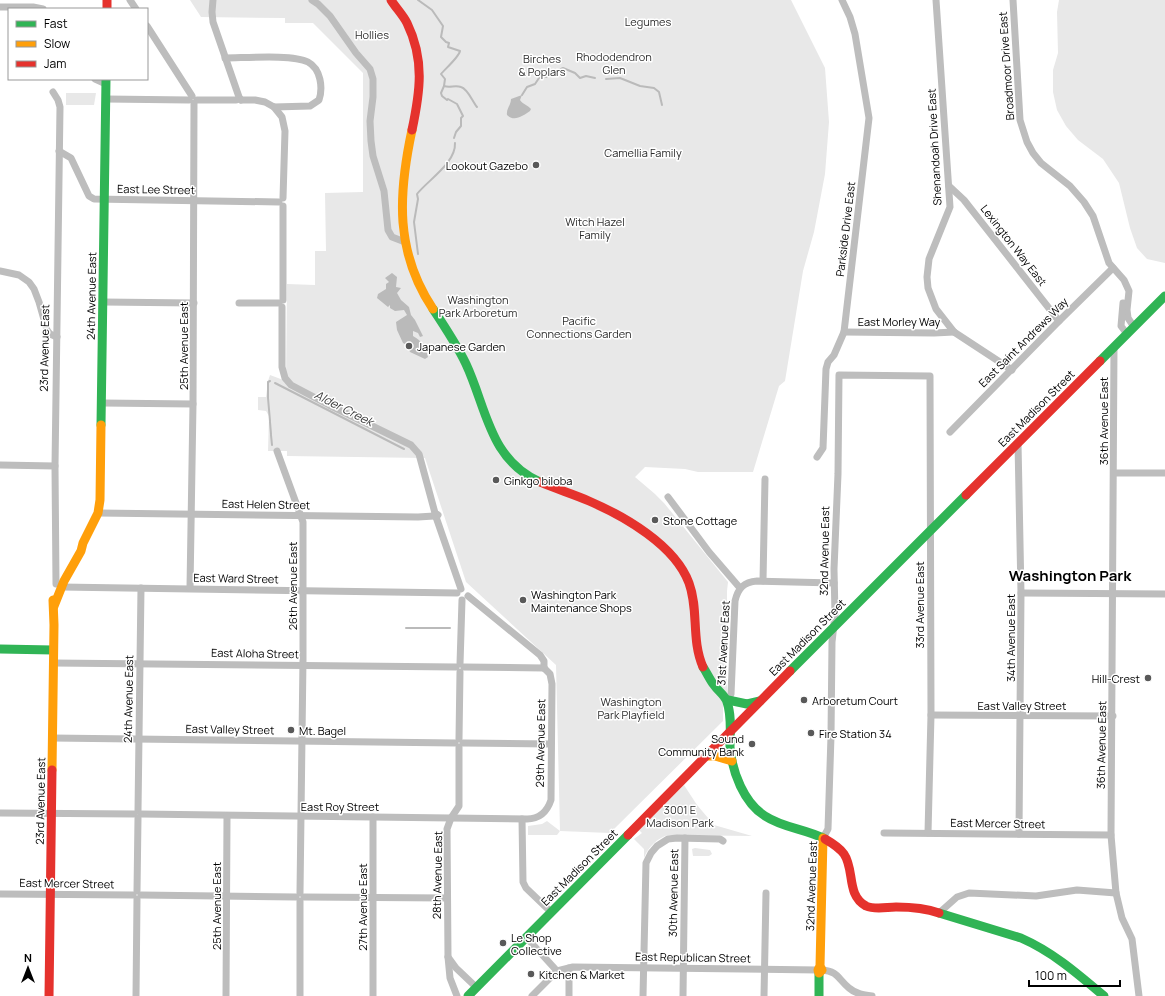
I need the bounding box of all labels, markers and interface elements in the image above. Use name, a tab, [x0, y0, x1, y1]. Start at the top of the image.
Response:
legend	[8, 8, 148, 80]
street label: Broadmoor Drive East	[995, 11, 1017, 121]
park label: Legumes	[625, 14, 672, 29]
text: Fast	[44, 15, 68, 32]
park label: Hollies	[355, 27, 389, 42]
text: Slow	[44, 35, 70, 52]
park label: Rhododendron Glen	[576, 49, 652, 77]
park label: Birches & Poplars	[518, 51, 566, 79]
text: Jam	[44, 55, 66, 72]
street label: Shenandoah Drive East	[923, 88, 945, 206]
park label: Camellia Family	[604, 145, 682, 160]
place label: Lookout Gazebo	[446, 158, 528, 173]
marker: Lookout Gazebo	[531, 160, 541, 170]
street label: East Lee Street	[117, 181, 195, 197]
street label: Parkside Drive East	[832, 181, 858, 277]
street label: Lexington Way East	[978, 201, 1050, 289]
park label: Witch Hazel Family	[565, 214, 625, 242]
street label: 24th Avenue East	[83, 252, 99, 340]
park label: Washington Park Arboretum	[439, 292, 517, 320]
street label: East Saint Andrews Way	[975, 294, 1071, 390]
street label: 25th Avenue East	[176, 302, 191, 390]
street label: 23rd Avenue East	[36, 304, 52, 392]
park label: Pacific Connections Garden	[527, 313, 631, 341]
street label: East Morley Way	[858, 314, 941, 329]
place label: Japanese Garden	[417, 339, 505, 354]
marker: Japanese Garden	[404, 341, 414, 351]
street label: East Madison Street	[994, 366, 1078, 450]
street label: 36th Avenue East	[1096, 377, 1111, 465]
water label: Alder Creek	[312, 386, 378, 431]
place label: Ginkgo biloba	[504, 473, 572, 488]
marker: Ginkgo biloba	[491, 475, 501, 485]
street label: East Helen Street	[222, 496, 310, 512]
street label: 32nd Avenue East	[816, 506, 832, 596]
place label: Stone Cottage	[663, 513, 738, 528]
marker: Stone Cottage	[650, 515, 660, 525]
street label: 26th Avenue East	[285, 542, 300, 630]
street label: 33rd Avenue East	[912, 561, 927, 649]
district label: Washington Park	[1009, 565, 1132, 586]
street label: East Ward Street	[193, 570, 279, 586]
place label: Washington Park Maintenance Shops	[531, 587, 632, 615]
street label: 34th Avenue East	[1003, 594, 1018, 682]
marker: Washington Park Maintenance Shops	[518, 595, 528, 605]
street label: East Madison Street	[765, 595, 849, 679]
street label: 31st Avenue East	[713, 600, 733, 686]
street label: East Aloha Street	[211, 645, 299, 661]
street label: 24th Avenue East	[120, 655, 136, 743]
place label: Hill-Crest	[1092, 671, 1140, 686]
marker: Hill-Crest	[1143, 673, 1153, 683]
place label: Arboretum Court	[812, 693, 898, 708]
park label: Washington Park Playfield	[597, 694, 665, 722]
marker: Arboretum Court	[799, 695, 809, 705]
street label: East Valley Street	[978, 698, 1066, 713]
street label: 29th Avenue East	[532, 699, 548, 787]
street label: 36th Avenue East	[1093, 701, 1109, 789]
street label: East Valley Street	[185, 721, 275, 737]
place label: Mt. Bagel	[299, 723, 346, 738]
marker: Mt. Bagel	[286, 725, 296, 735]
place label: Fire Station 34	[819, 726, 892, 741]
marker: Fire Station 34	[806, 728, 816, 738]
place label: Sound Community Bank	[658, 731, 745, 759]
marker: Sound Community Bank	[747, 739, 757, 749]
street label: 23rd Avenue East	[32, 757, 48, 845]
street label: East Roy Street	[301, 799, 379, 814]
park label: 3001 E Madison Park	[646, 802, 714, 830]
street label: East Mercer Street	[950, 815, 1046, 831]
street label: East Madison Street	[537, 825, 621, 909]
street label: 28th Avenue East	[429, 831, 445, 919]
street label: 32nd Avenue East	[802, 841, 820, 931]
street label: 30th Avenue East	[665, 849, 681, 937]
street label: 25th Avenue East	[209, 862, 224, 950]
street label: 27th Avenue East	[355, 863, 370, 951]
street label: East Mercer Street	[19, 875, 115, 891]
place label: Le Shop Collective	[511, 930, 562, 958]
marker: Le Shop Collective	[498, 938, 508, 948]
north arrow	[8, 948, 48, 988]
street label: East Republican Street	[635, 948, 751, 966]
text: N	[24, 950, 32, 965]
scale bar	[1029, 962, 1120, 988]
place label: Kitchen & Market	[539, 967, 625, 982]
text: 100 m	[1035, 967, 1067, 984]
marker: Kitchen & Market	[526, 969, 536, 979]

